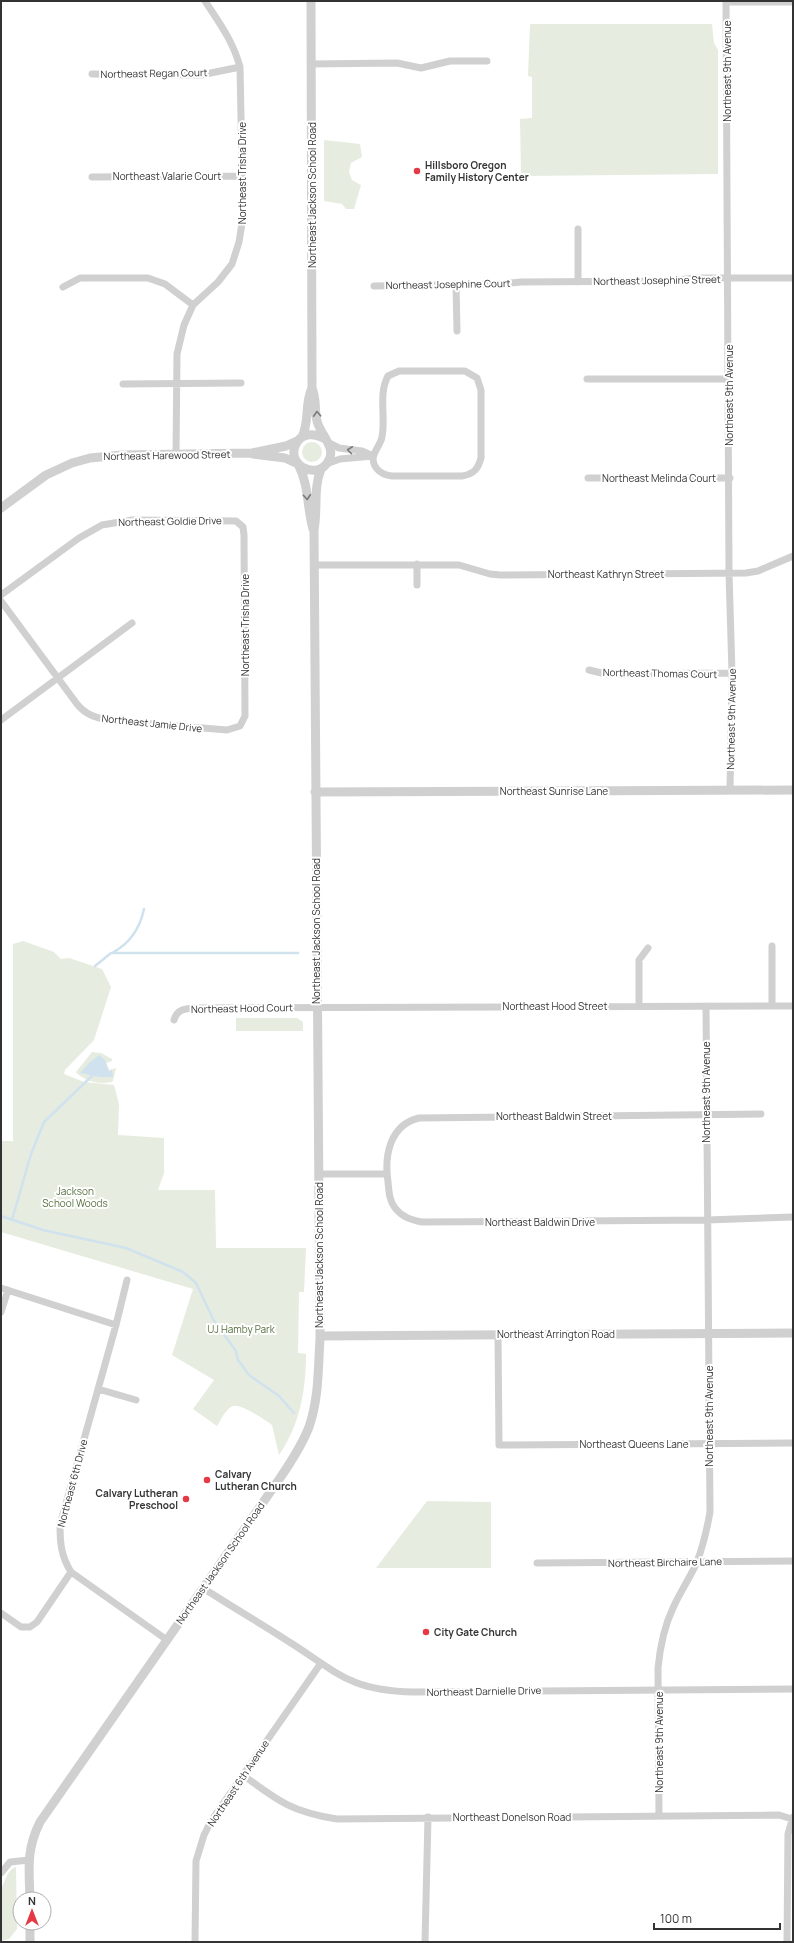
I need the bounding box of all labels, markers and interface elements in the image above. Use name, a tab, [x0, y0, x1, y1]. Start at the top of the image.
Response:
street label: Northeast 9th Avenue	[720, 20, 734, 122]
street label: Northeast Regan Court	[100, 65, 208, 81]
street label: Northeast Trisha Drive	[235, 122, 249, 224]
street label: Northeast Jackson School Road	[305, 122, 319, 268]
place label: Hillsboro Oregon Family History Center	[425, 158, 529, 184]
marker: Hillsboro Oregon Family History Center	[412, 166, 422, 176]
street label: Northeast Valarie Court	[113, 169, 221, 183]
street label: Northeast Josephine Street	[593, 272, 721, 288]
street label: Northeast Josephine Court	[385, 276, 511, 292]
street label: Northeast 9th Avenue	[722, 344, 736, 446]
one-way arrow	[312, 411, 321, 417]
one-way arrow	[347, 445, 353, 454]
street label: Northeast Harewood Street	[103, 447, 231, 463]
street label: Northeast Melinda Court	[602, 471, 716, 485]
one-way arrow	[303, 494, 312, 500]
street label: Northeast Goldie Drive	[118, 513, 222, 529]
street label: Northeast Kathryn Street	[548, 567, 664, 581]
street label: Northeast Trisha Drive	[238, 574, 252, 676]
street label: Northeast Thomas Court	[603, 665, 717, 681]
street label: Northeast 9th Avenue	[723, 668, 739, 770]
street label: Northeast Jamie Drive	[101, 711, 203, 735]
street label: Northeast Sunrise Lane	[500, 784, 608, 798]
street label: Northeast Jackson School Road	[309, 858, 323, 1004]
street label: Northeast Hood Street	[503, 999, 607, 1013]
street label: Northeast Hood Court	[191, 1000, 293, 1016]
street label: Northeast 9th Avenue	[699, 1041, 713, 1143]
street label: Northeast Baldwin Street	[496, 1109, 612, 1123]
street label: Northeast Jackson School Road	[312, 1182, 326, 1328]
park label: Jackson School Woods	[42, 1184, 108, 1210]
street label: Northeast Baldwin Drive	[485, 1215, 595, 1229]
park label: UJ Hamby Park	[207, 1322, 276, 1336]
street label: Northeast Arrington Road	[497, 1327, 615, 1341]
street label: Northeast 9th Avenue	[702, 1365, 716, 1467]
street label: Northeast 6th Drive	[54, 1437, 90, 1528]
street label: Northeast Queens Lane	[579, 1437, 689, 1451]
place label: Calvary Lutheran Church	[215, 1467, 297, 1493]
marker: Calvary Lutheran Church	[202, 1475, 212, 1485]
place label: Calvary Lutheran Preschool	[96, 1486, 178, 1512]
marker: Calvary Lutheran Preschool	[181, 1494, 191, 1504]
street label: Northeast Jackson School Road	[172, 1499, 268, 1627]
street label: Northeast Birchaire Lane	[608, 1554, 722, 1570]
place label: City Gate Church	[434, 1625, 517, 1639]
marker: City Gate Church	[421, 1627, 431, 1637]
street label: Northeast Darnielle Drive	[427, 1683, 542, 1699]
street label: Northeast 9th Avenue	[652, 1691, 666, 1793]
street label: Northeast 6th Avenue	[204, 1737, 272, 1829]
street label: Northeast Donelson Road	[453, 1810, 571, 1824]
north arrow	[12, 1891, 52, 1931]
text: N	[28, 1893, 36, 1908]
scale bar	[654, 1905, 780, 1931]
text: 100 m	[660, 1910, 692, 1927]

